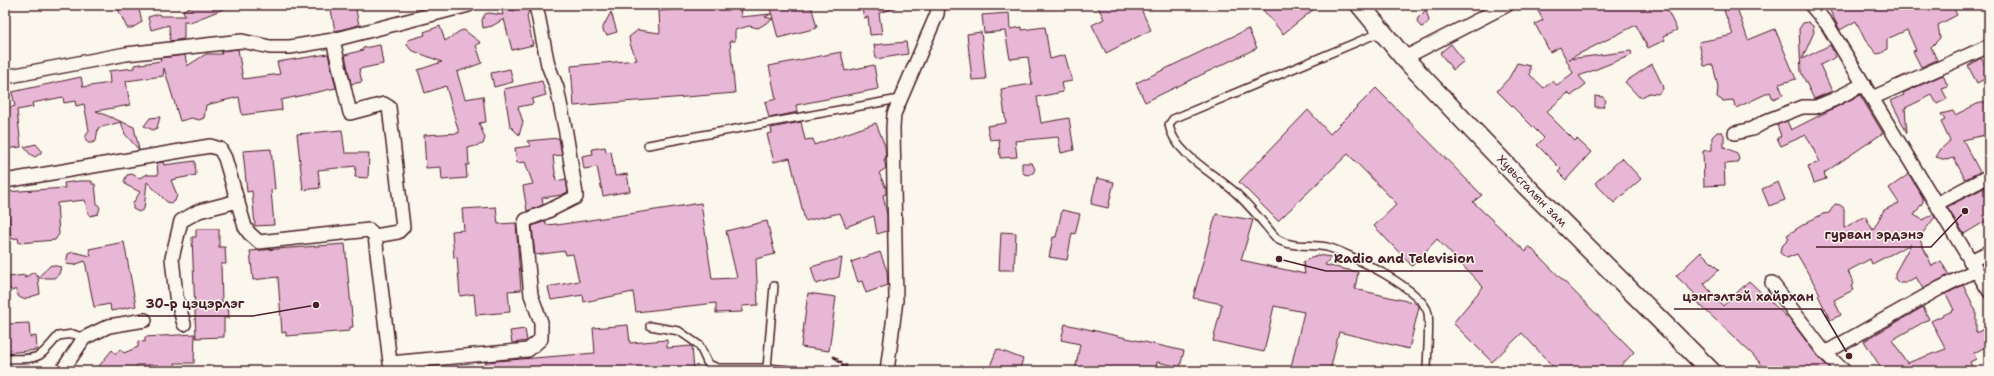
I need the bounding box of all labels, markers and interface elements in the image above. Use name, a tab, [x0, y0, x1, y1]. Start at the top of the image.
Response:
street label: Хувьсгалын зам	[1493, 152, 1571, 230]
callout: гурван эрдэнэ	[1816, 222, 1931, 247]
text: гурван эрдэнэ	[1824, 226, 1924, 243]
callout: Radio and Television	[1326, 246, 1483, 271]
text: Radio and Television	[1334, 250, 1475, 267]
callout: цэнгэлтэй хайрхан	[1674, 284, 1821, 309]
text: цэнгэлтэй хайрхан	[1682, 288, 1814, 305]
callout: 30-р цэцэрлэг	[138, 291, 253, 316]
text: 30-р цэцэрлэг	[146, 295, 245, 312]

